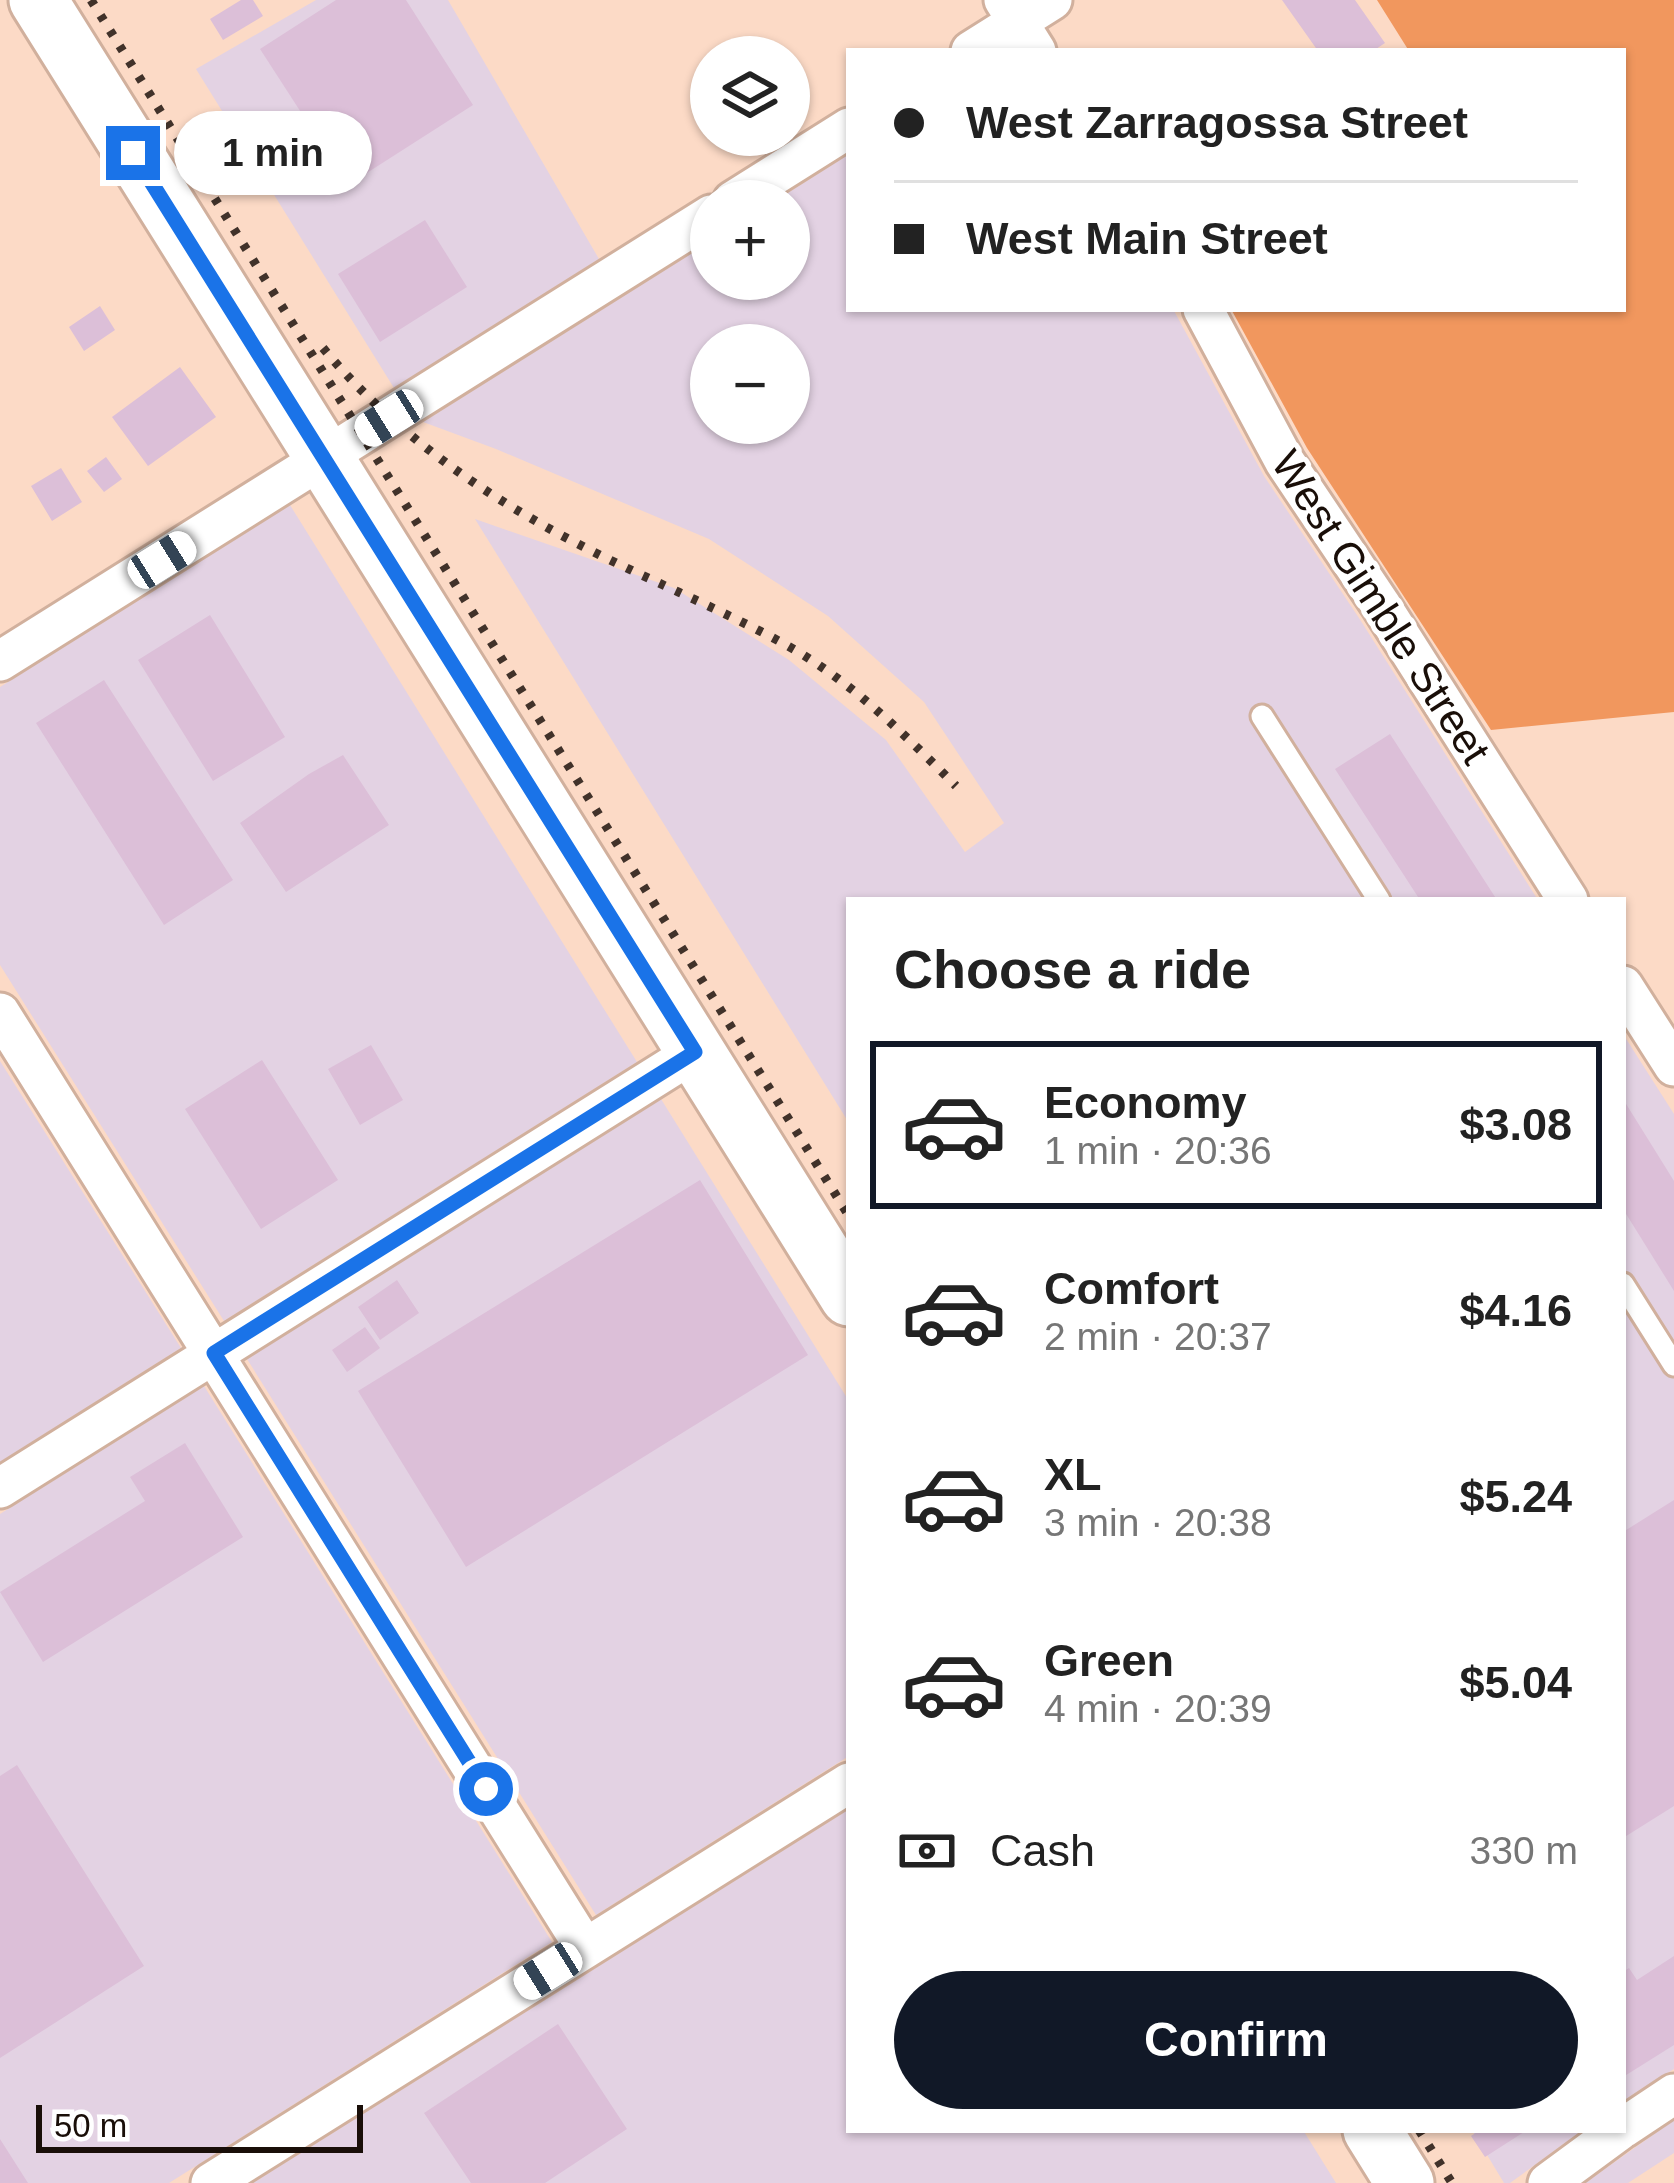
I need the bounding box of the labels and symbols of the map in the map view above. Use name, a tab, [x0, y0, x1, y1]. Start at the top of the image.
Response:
callout: 1 min	[175, 111, 373, 195]
route end	[106, 126, 160, 180]
car	[349, 384, 429, 452]
street label: West Gimble Street	[1262, 442, 1500, 772]
car	[122, 526, 202, 594]
route start	[459, 1762, 513, 1816]
car	[508, 1937, 588, 2005]
scale bar	[36, 2099, 363, 2152]

